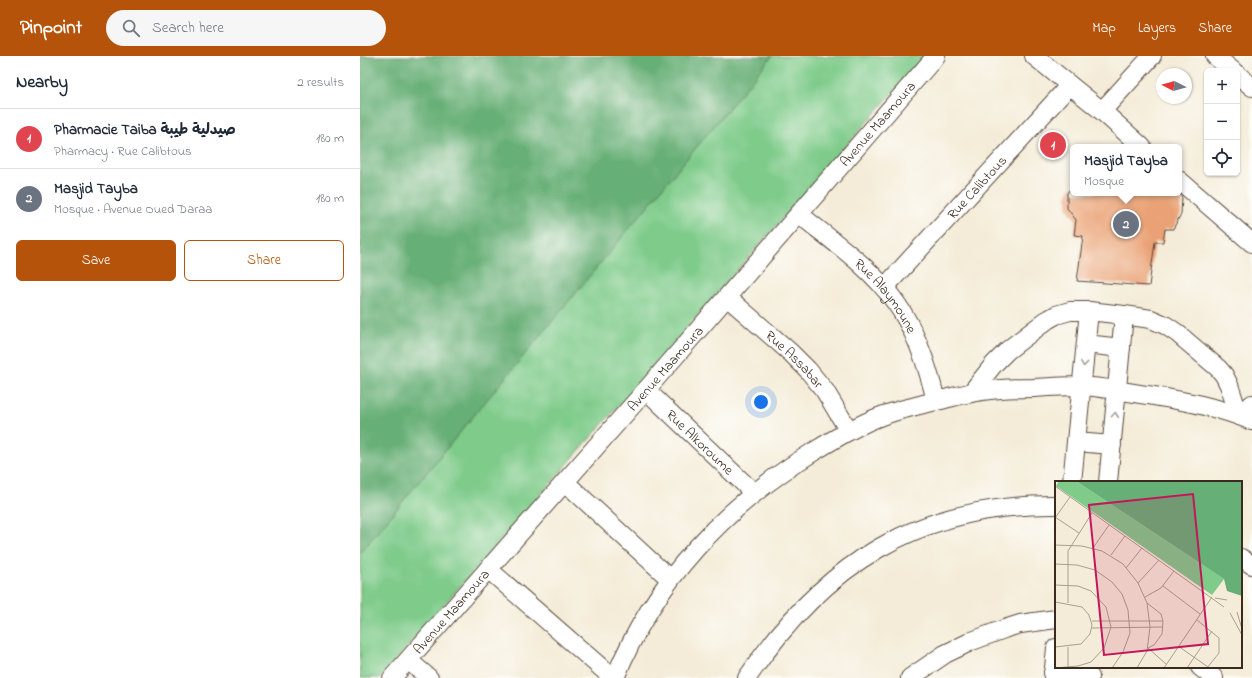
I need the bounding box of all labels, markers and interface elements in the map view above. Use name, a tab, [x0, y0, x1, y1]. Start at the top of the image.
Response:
search box	[106, 10, 386, 46]
text: Pinpoint	[20, 15, 82, 42]
icon: search	[120, 17, 142, 39]
text: Search here	[152, 17, 224, 39]
text: Map	[1092, 18, 1116, 39]
text: Layers	[1138, 18, 1176, 39]
text: Share	[1198, 18, 1232, 39]
north arrow	[1156, 68, 1192, 104]
map controls	[1204, 68, 1240, 176]
button: +	[1204, 68, 1240, 104]
text: Nearby	[16, 70, 68, 95]
text: 2 results	[297, 73, 344, 92]
street label: Avenue Maamoura	[836, 77, 922, 172]
button: −	[1204, 104, 1240, 140]
text: Pharmacie Taiba صيدلية طيبة	[54, 119, 236, 141]
text: 1	[27, 129, 31, 148]
text: 180 m	[316, 129, 344, 148]
pin: 1	[1040, 130, 1066, 160]
button: locate	[1204, 140, 1240, 176]
text: Pharmacy · Rue Calibtous	[54, 142, 192, 161]
popup	[1070, 144, 1182, 196]
text: Masjid Tayba	[1084, 150, 1168, 172]
street label: Rue Calibtous	[943, 151, 1012, 225]
text: Mosque	[1084, 172, 1124, 191]
text: Masjid Tayba	[54, 178, 138, 200]
text: 2	[26, 189, 32, 208]
text: 180 m	[316, 189, 344, 208]
text: Mosque · Avenue Oued Daraa	[54, 200, 212, 219]
pin: 2	[1113, 209, 1139, 239]
button: Save	[16, 240, 176, 281]
button: Share	[184, 240, 344, 281]
street label: Rue Alaymoune	[849, 254, 921, 338]
street label: Avenue Maamoura	[623, 322, 709, 416]
street label: Rue Assabar	[760, 326, 828, 394]
one-way arrow	[1080, 361, 1089, 367]
your location	[751, 392, 771, 412]
street label: Rue Alkoroume	[661, 405, 738, 481]
one-way arrow	[1110, 412, 1119, 418]
inset map	[1055, 481, 1242, 668]
street label: Avenue Maamoura	[409, 565, 495, 659]

